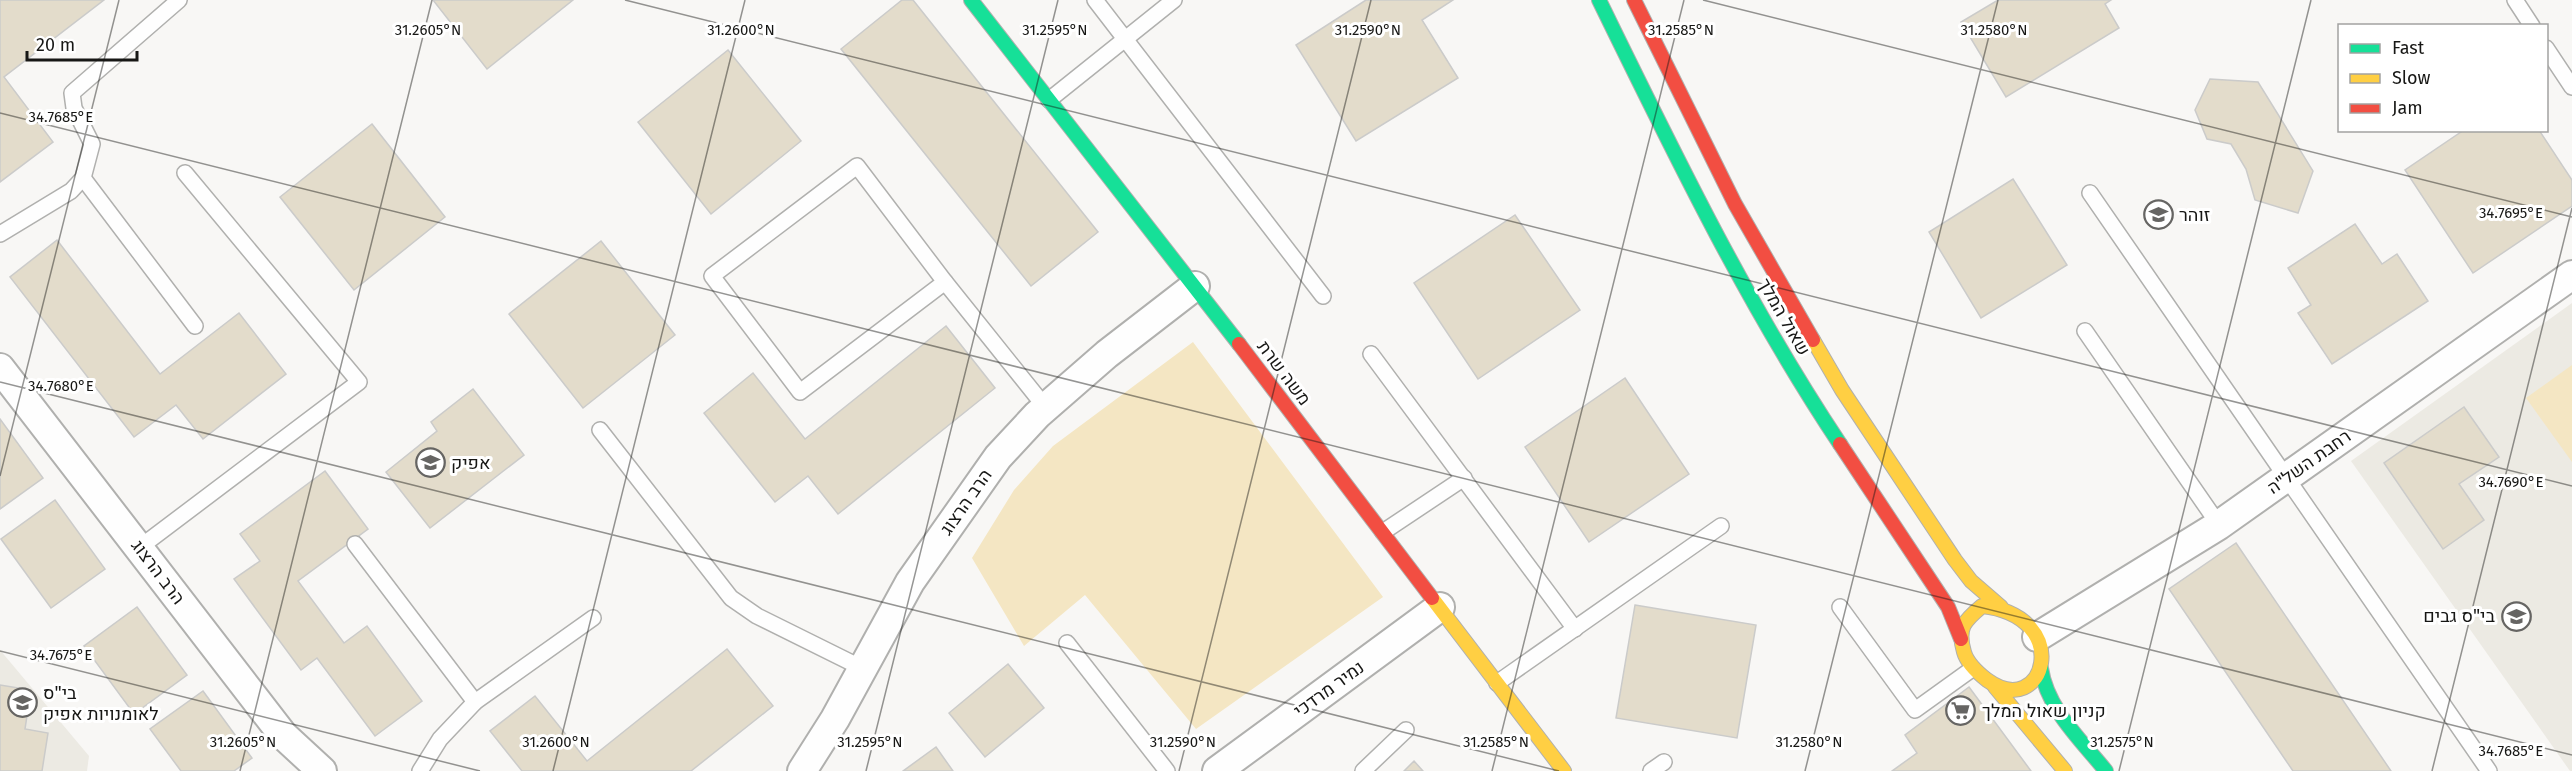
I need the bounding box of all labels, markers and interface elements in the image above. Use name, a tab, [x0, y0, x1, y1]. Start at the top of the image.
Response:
text: 31.2605°N	[395, 21, 461, 39]
text: 31.2600°N	[707, 21, 775, 39]
text: 31.2595°N	[1022, 21, 1088, 39]
text: 31.2590°N	[1335, 21, 1401, 39]
text: 31.2585°N	[1648, 21, 1714, 39]
text: 31.2580°N	[1961, 21, 2027, 39]
scale bar	[27, 24, 136, 62]
legend	[2338, 24, 2548, 132]
text: 20 m	[36, 34, 75, 56]
text: Fast	[2392, 37, 2425, 59]
text: Slow	[2392, 67, 2431, 89]
text: Jam	[2392, 97, 2423, 119]
text: 34.7685°E	[29, 108, 93, 126]
school or university icon: זוהר	[2142, 199, 2174, 231]
place label: זוהר	[2179, 204, 2210, 226]
text: 34.7695°E	[2479, 204, 2543, 222]
street label: שאול המלך	[1753, 275, 1815, 359]
street label: משה שרת	[1253, 336, 1315, 410]
text: 34.7680°E	[28, 377, 94, 395]
street label: רחבת השל"ה	[2263, 425, 2355, 499]
school or university icon: אפיק	[414, 447, 446, 479]
place label: אפיק	[451, 452, 490, 474]
street label: הרב הרצוג	[935, 465, 997, 539]
text: 34.7690°E	[2478, 473, 2544, 491]
street label: הרב הרצוג	[127, 535, 189, 609]
school or university icon: בי"ס גבים	[2500, 600, 2532, 632]
place label: בי"ס גבים	[2423, 605, 2496, 627]
text: 34.7675°E	[30, 646, 92, 664]
street label: נמיר מרדכי	[1289, 656, 1369, 722]
place label: בי"ס לאומנויות אפיק	[43, 682, 159, 725]
school or university icon: בי"ס לאומנויות אפיק	[6, 687, 38, 719]
supermarket icon: קניון שאול המלך	[1945, 695, 1977, 727]
place label: קניון שאול המלך	[1982, 700, 2106, 722]
text: 31.2605°N	[210, 733, 276, 751]
text: 31.2600°N	[522, 733, 590, 751]
text: 31.2595°N	[837, 733, 903, 751]
text: 31.2590°N	[1150, 733, 1216, 751]
text: 31.2585°N	[1463, 733, 1529, 751]
text: 31.2580°N	[1776, 733, 1842, 751]
text: 31.2575°N	[2090, 733, 2154, 751]
text: 34.7685°E	[2479, 742, 2543, 760]

